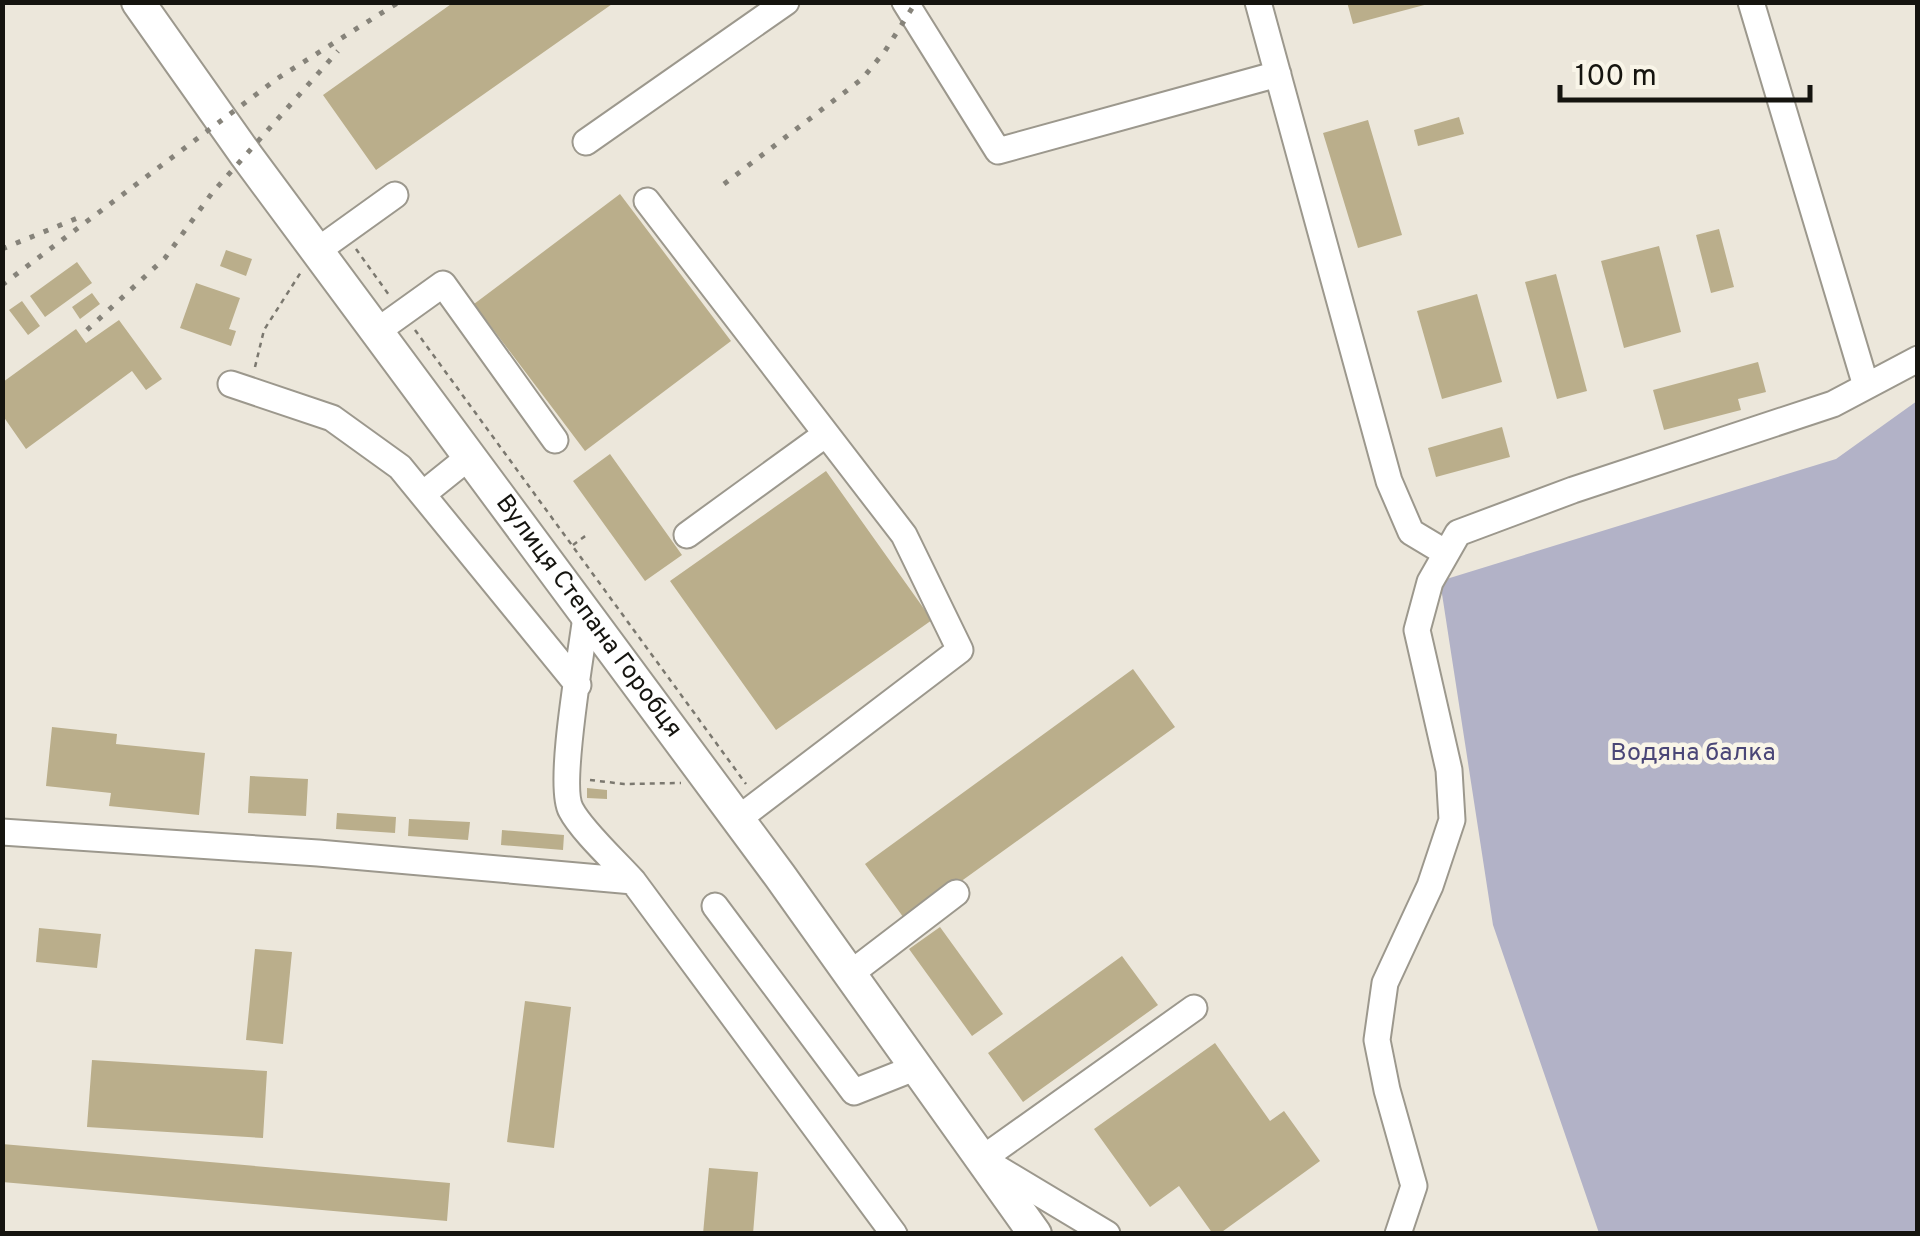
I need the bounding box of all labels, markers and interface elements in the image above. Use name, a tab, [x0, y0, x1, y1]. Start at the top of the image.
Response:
scale bar	[1560, 40, 1810, 102]
text: 100 m	[1575, 59, 1657, 96]
street label: Вулиця Степана Горобця	[487, 489, 689, 745]
park label: Водяна балка	[1610, 738, 1776, 770]

